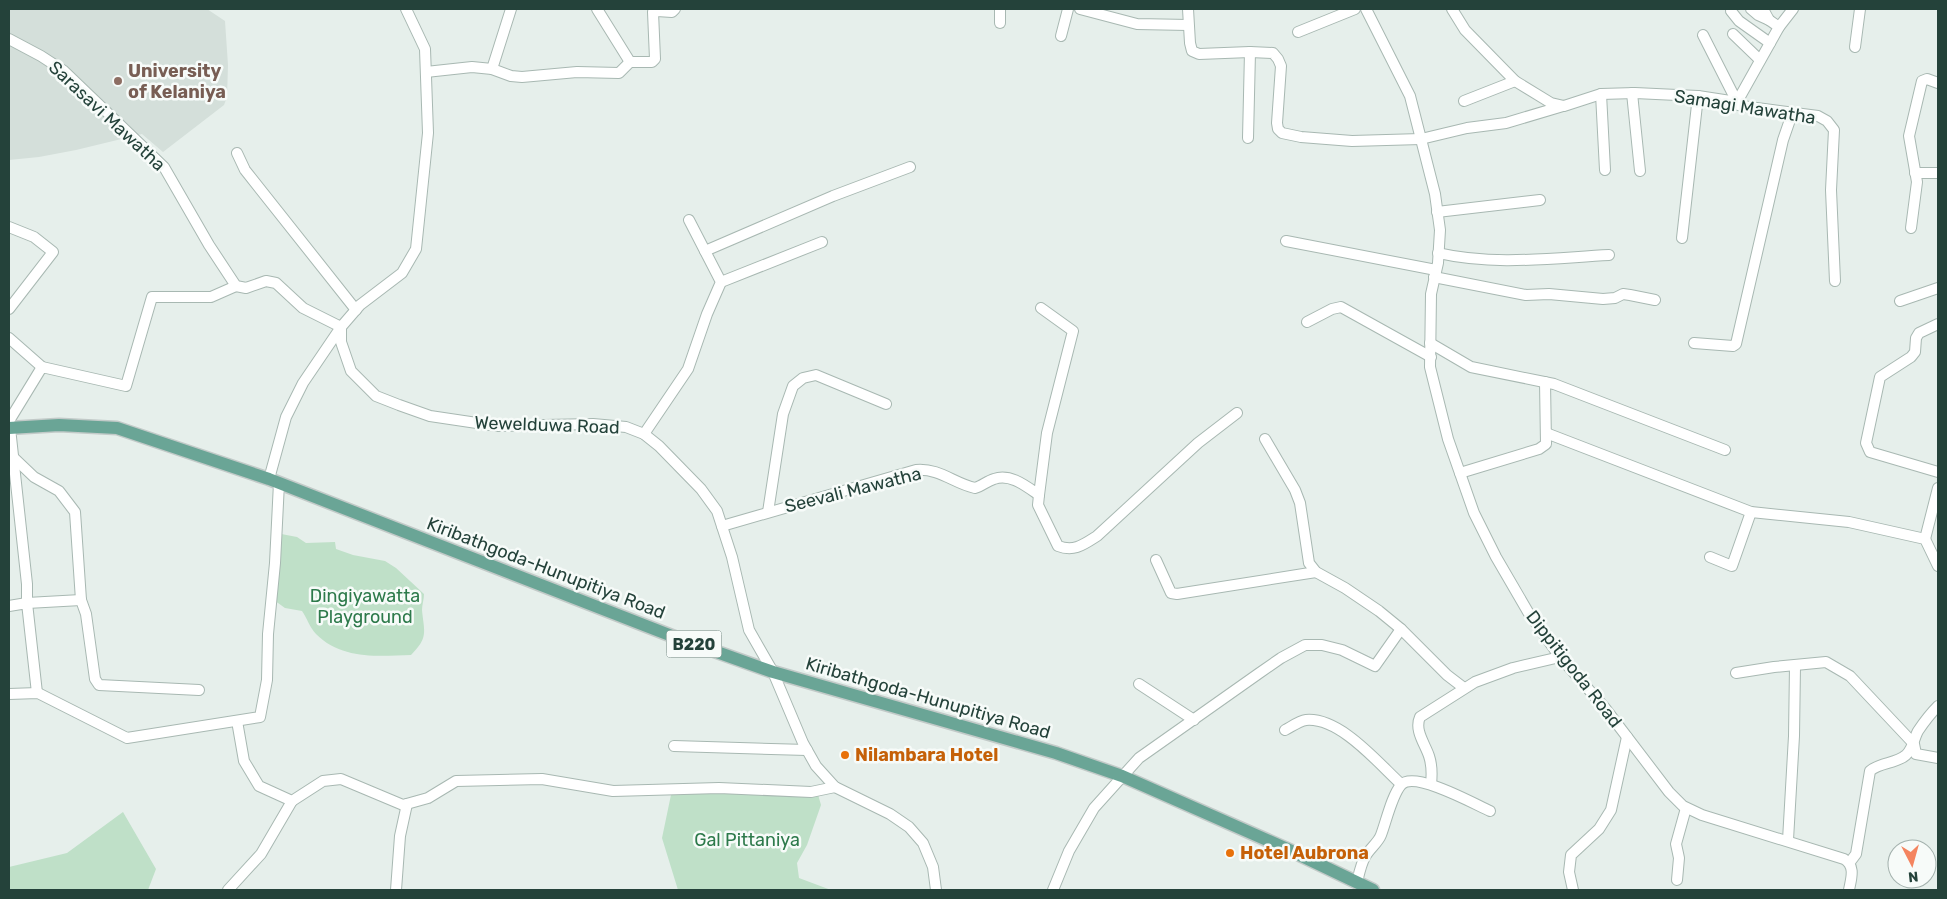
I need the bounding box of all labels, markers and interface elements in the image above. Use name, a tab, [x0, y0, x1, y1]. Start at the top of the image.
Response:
street label: Sarasavi Mawatha	[44, 56, 170, 176]
place label: University of Kelaniya	[128, 60, 226, 103]
marker: University of Kelaniya	[112, 75, 124, 87]
street label: Samagi Mawatha	[1673, 85, 1817, 129]
street label: Wewelduwa Road	[474, 411, 620, 439]
street label: Seevali Mawatha	[782, 462, 924, 518]
street label: Kiribathgoda-Hunupitiya Road	[424, 512, 668, 624]
park label: Dingiyawatta Playground	[310, 585, 420, 628]
street label: Dippitigoda Road	[1521, 606, 1627, 732]
road number: B220	[666, 630, 722, 658]
street label: Kiribathgoda-Hunupitiya Road	[803, 652, 1053, 744]
place label: Nilambara Hotel	[855, 744, 998, 766]
marker: Nilambara Hotel	[839, 749, 851, 761]
park label: Gal Pittaniya	[694, 829, 800, 851]
north arrow	[1887, 839, 1937, 889]
place label: Hotel Aubrona	[1240, 842, 1369, 864]
marker: Hotel Aubrona	[1224, 847, 1236, 859]
text: N	[1907, 867, 1919, 885]

